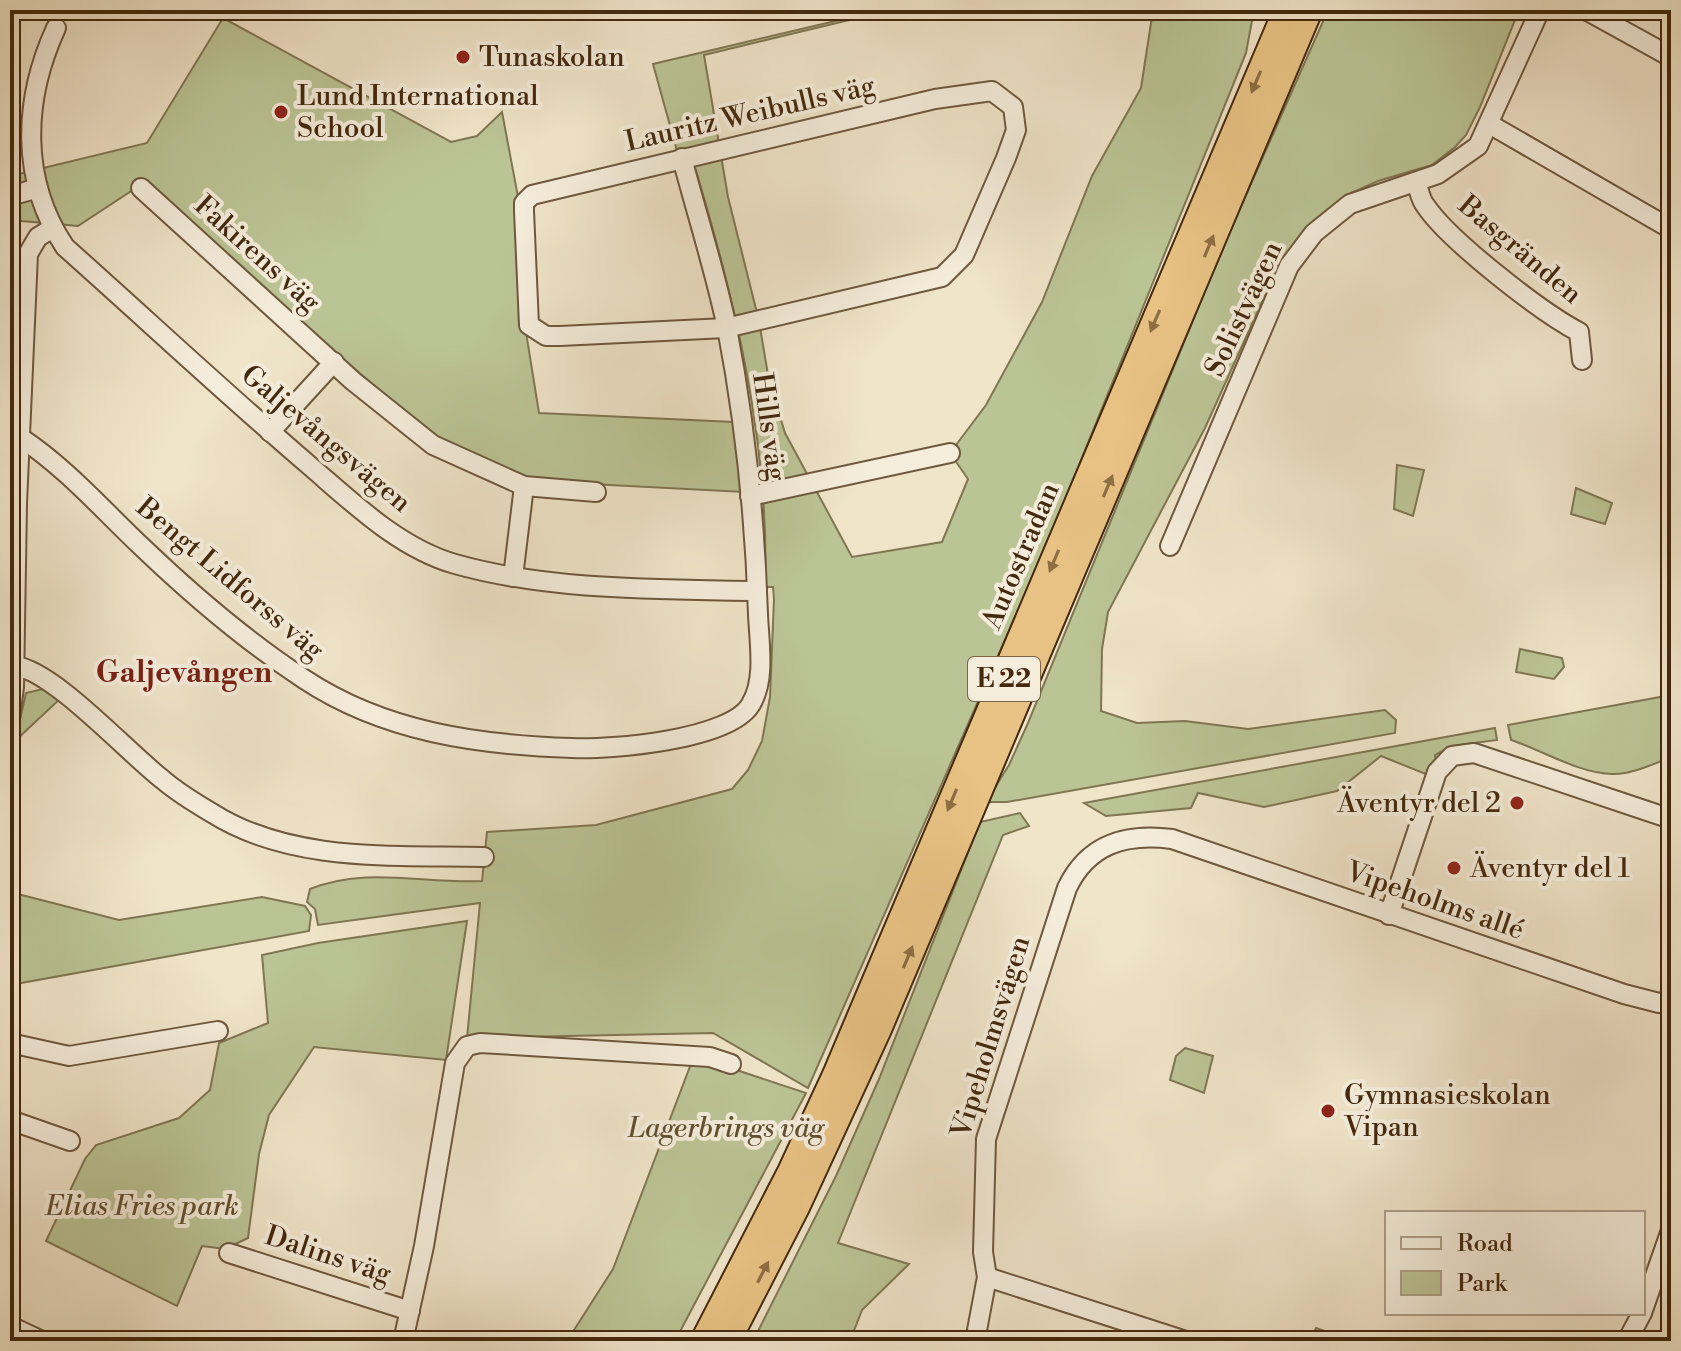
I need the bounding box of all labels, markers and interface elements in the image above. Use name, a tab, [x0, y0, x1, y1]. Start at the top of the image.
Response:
place label: Tunaskolan	[479, 40, 625, 75]
marker: Tunaskolan	[454, 48, 472, 66]
street label: Lauritz Weibulls väg	[622, 68, 879, 160]
one-way arrow	[1250, 70, 1263, 94]
place label: Lund International School	[297, 79, 538, 146]
marker: Lund International School	[272, 103, 290, 121]
street label: Basgränden	[1450, 187, 1589, 312]
street label: Fakirens väg	[187, 188, 328, 320]
one-way arrow	[1203, 234, 1216, 258]
street label: Solistvägen	[1198, 236, 1291, 382]
one-way arrow	[1149, 309, 1162, 333]
street label: Galjevångsvägen	[234, 358, 418, 521]
street label: Hills väg	[744, 371, 794, 484]
one-way arrow	[1101, 474, 1114, 498]
street label: Autostradan	[974, 477, 1068, 635]
street label: Bengt Lidforss väg	[128, 490, 331, 668]
one-way arrow	[1047, 549, 1060, 573]
district label: Galjevången	[96, 654, 273, 692]
road number: E 22	[968, 657, 1040, 701]
place label: Äventyr del 2	[1336, 785, 1501, 821]
one-way arrow	[946, 788, 959, 812]
marker: Äventyr del 2	[1508, 794, 1526, 812]
place label: Äventyr del 1	[1469, 850, 1630, 886]
street label: Vipeholms allé	[1340, 854, 1529, 948]
marker: Äventyr del 1	[1445, 859, 1463, 877]
street label: Vipeholmsvägen	[943, 932, 1038, 1143]
one-way arrow	[902, 945, 915, 969]
place label: Gymnasieskolan Vipan	[1343, 1078, 1551, 1145]
marker: Gymnasieskolan Vipan	[1319, 1102, 1337, 1120]
park label: Lagerbrings väg	[627, 1111, 826, 1146]
park label: Elias Fries park	[43, 1189, 239, 1224]
legend	[1385, 1211, 1645, 1315]
street label: Dalins väg	[260, 1218, 396, 1292]
text: Road	[1457, 1229, 1513, 1259]
one-way arrow	[756, 1261, 770, 1283]
text: Park	[1457, 1269, 1508, 1299]

